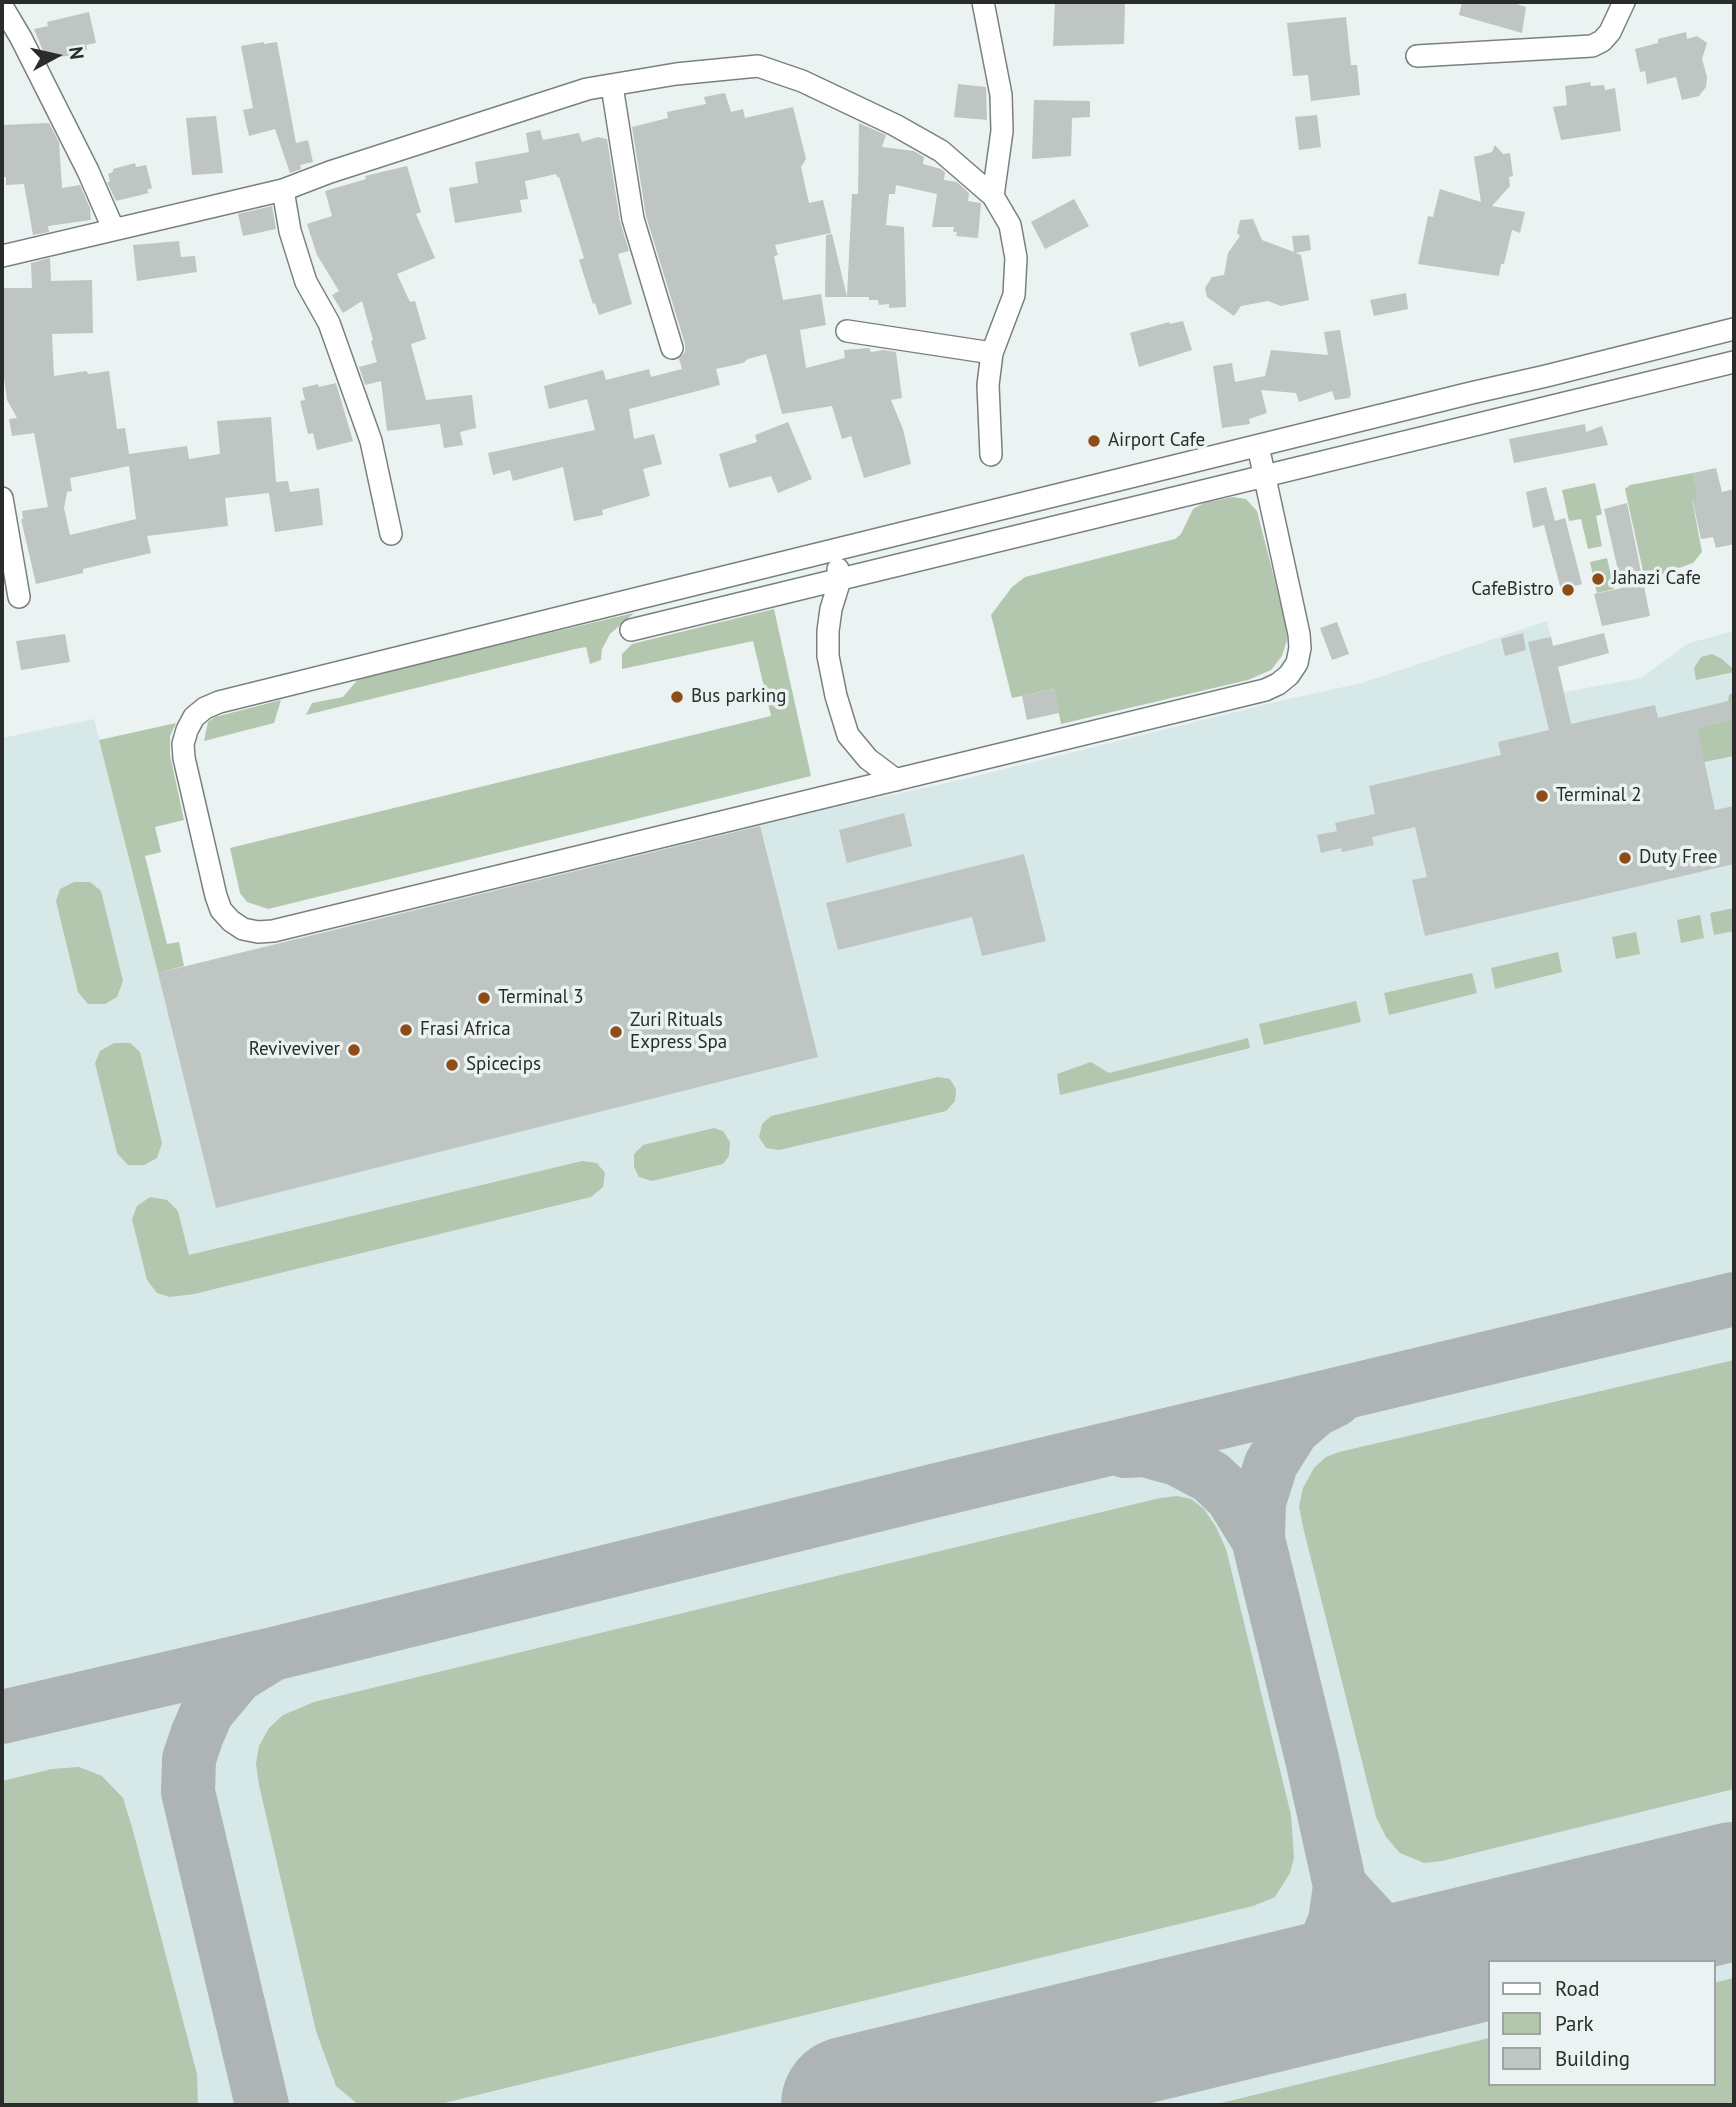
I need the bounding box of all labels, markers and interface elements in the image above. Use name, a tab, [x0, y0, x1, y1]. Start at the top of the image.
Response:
north arrow	[21, 21, 91, 91]
text: N	[64, 45, 90, 61]
place label: Airport Cafe	[1108, 430, 1205, 452]
marker: Airport Cafe	[1086, 433, 1102, 449]
place label: Jahazi Cafe	[1612, 568, 1701, 590]
marker: Jahazi Cafe	[1590, 571, 1606, 587]
place label: CafeBistro	[1471, 579, 1554, 601]
marker: CafeBistro	[1560, 582, 1576, 598]
place label: Bus parking	[691, 686, 786, 708]
marker: Bus parking	[669, 689, 685, 705]
place label: Terminal 2	[1556, 785, 1642, 807]
marker: Terminal 2	[1534, 788, 1550, 804]
place label: Duty Free	[1639, 847, 1717, 869]
marker: Duty Free	[1617, 850, 1633, 866]
place label: Terminal 3	[498, 987, 584, 1009]
marker: Terminal 3	[476, 990, 492, 1006]
place label: Zuri Rituals Express Spa	[630, 1010, 727, 1054]
place label: Frasi Africa	[420, 1019, 511, 1041]
marker: Frasi Africa	[398, 1022, 414, 1038]
marker: Zuri Rituals Express Spa	[608, 1024, 624, 1040]
place label: Reviveviver	[249, 1039, 340, 1061]
marker: Reviveviver	[346, 1042, 362, 1058]
place label: Spicecips	[466, 1054, 541, 1076]
marker: Spicecips	[444, 1057, 460, 1073]
legend	[1488, 1960, 1715, 2086]
text: Road	[1555, 1975, 1599, 2002]
text: Park	[1555, 2010, 1594, 2037]
text: Building	[1555, 2045, 1630, 2072]

